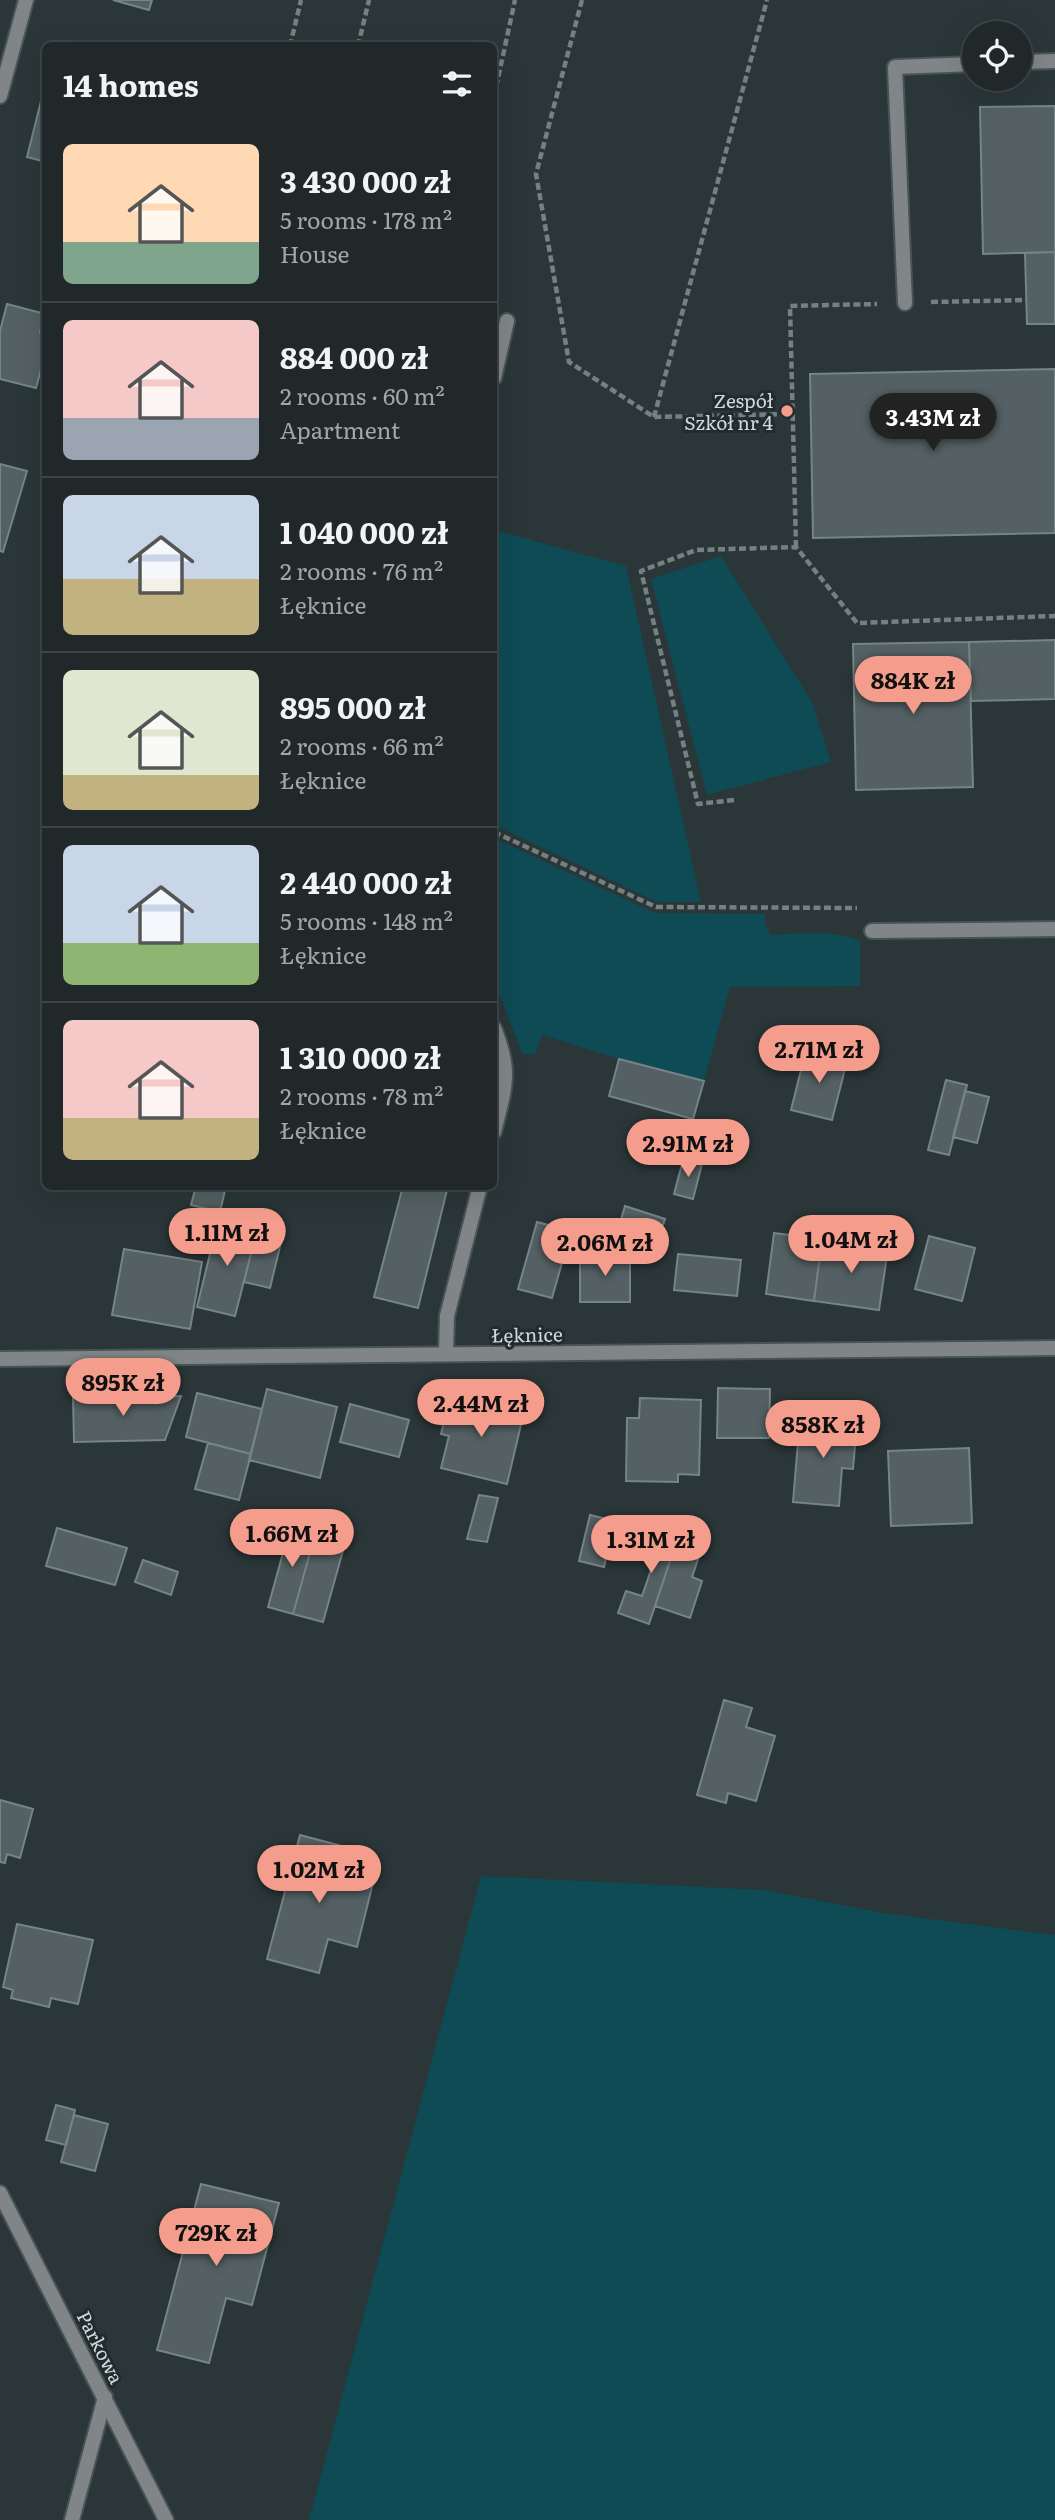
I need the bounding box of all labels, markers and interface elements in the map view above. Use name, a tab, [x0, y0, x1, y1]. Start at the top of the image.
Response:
map controls	[962, 21, 1032, 91]
button: locate	[962, 21, 1032, 91]
text: 14 homes	[63, 62, 199, 106]
icon: filters	[438, 65, 476, 103]
text: 3 430 000 zł	[280, 158, 451, 202]
icon: home	[119, 172, 203, 256]
text: 5 rooms · 178 m²	[280, 202, 452, 236]
text: House	[280, 236, 349, 270]
text: 884 000 zł	[280, 334, 428, 378]
icon: home	[119, 348, 203, 432]
text: 2 rooms · 60 m²	[280, 378, 445, 412]
place label: Zespół Szkół nr 4	[684, 386, 774, 436]
pin: 3.43M zł	[861, 393, 1005, 453]
text: 3.43M zł	[886, 399, 980, 433]
marker: Zespół Szkół nr 4	[779, 403, 795, 419]
text: Apartment	[280, 412, 400, 446]
text: 1 040 000 zł	[280, 509, 448, 553]
icon: home	[119, 523, 203, 607]
text: 2 rooms · 76 m²	[280, 553, 443, 587]
text: Łęknice	[280, 587, 366, 621]
pin: 884K zł	[848, 656, 978, 716]
text: 884K zł	[871, 662, 955, 696]
text: 895 000 zł	[280, 684, 426, 728]
icon: home	[119, 698, 203, 782]
text: 2 rooms · 66 m²	[280, 728, 444, 762]
text: Łęknice	[280, 762, 366, 796]
text: 2 440 000 zł	[280, 859, 452, 903]
icon: home	[119, 873, 203, 957]
text: 5 rooms · 148 m²	[280, 903, 453, 937]
text: Łęknice	[280, 937, 366, 971]
pin: 2.71M zł	[747, 1026, 891, 1085]
text: 2.71M zł	[775, 1031, 863, 1065]
text: 1 310 000 zł	[280, 1034, 441, 1078]
icon: home	[119, 1048, 203, 1132]
text: 2 rooms · 78 m²	[280, 1078, 443, 1112]
text: Łęknice	[280, 1112, 366, 1146]
pin: 2.91M zł	[616, 1120, 760, 1179]
text: 2.91M zł	[642, 1125, 734, 1159]
pin: 1.11M zł	[155, 1208, 299, 1268]
text: 1.11M zł	[185, 1214, 269, 1248]
pin: 1.04M zł	[779, 1216, 923, 1275]
pin: 2.06M zł	[533, 1218, 677, 1278]
text: 1.04M zł	[804, 1221, 898, 1255]
text: 2.06M zł	[557, 1224, 653, 1258]
street label: Łęknice	[491, 1319, 563, 1349]
pin: 895K zł	[58, 1358, 188, 1418]
text: 895K zł	[82, 1364, 164, 1398]
pin: 2.44M zł	[409, 1380, 553, 1439]
text: 2.44M zł	[433, 1385, 529, 1419]
pin: 858K zł	[758, 1400, 888, 1460]
text: 858K zł	[781, 1406, 865, 1440]
pin: 1.66M zł	[220, 1510, 364, 1569]
text: 1.66M zł	[246, 1515, 338, 1549]
pin: 1.31M zł	[579, 1516, 723, 1575]
text: 1.31M zł	[607, 1521, 695, 1555]
pin: 1.02M zł	[247, 1846, 391, 1905]
text: 1.02M zł	[273, 1851, 365, 1885]
pin: 729K zł	[151, 2208, 281, 2268]
text: 729K zł	[175, 2214, 257, 2248]
street label: Parkowa	[71, 2306, 132, 2389]

